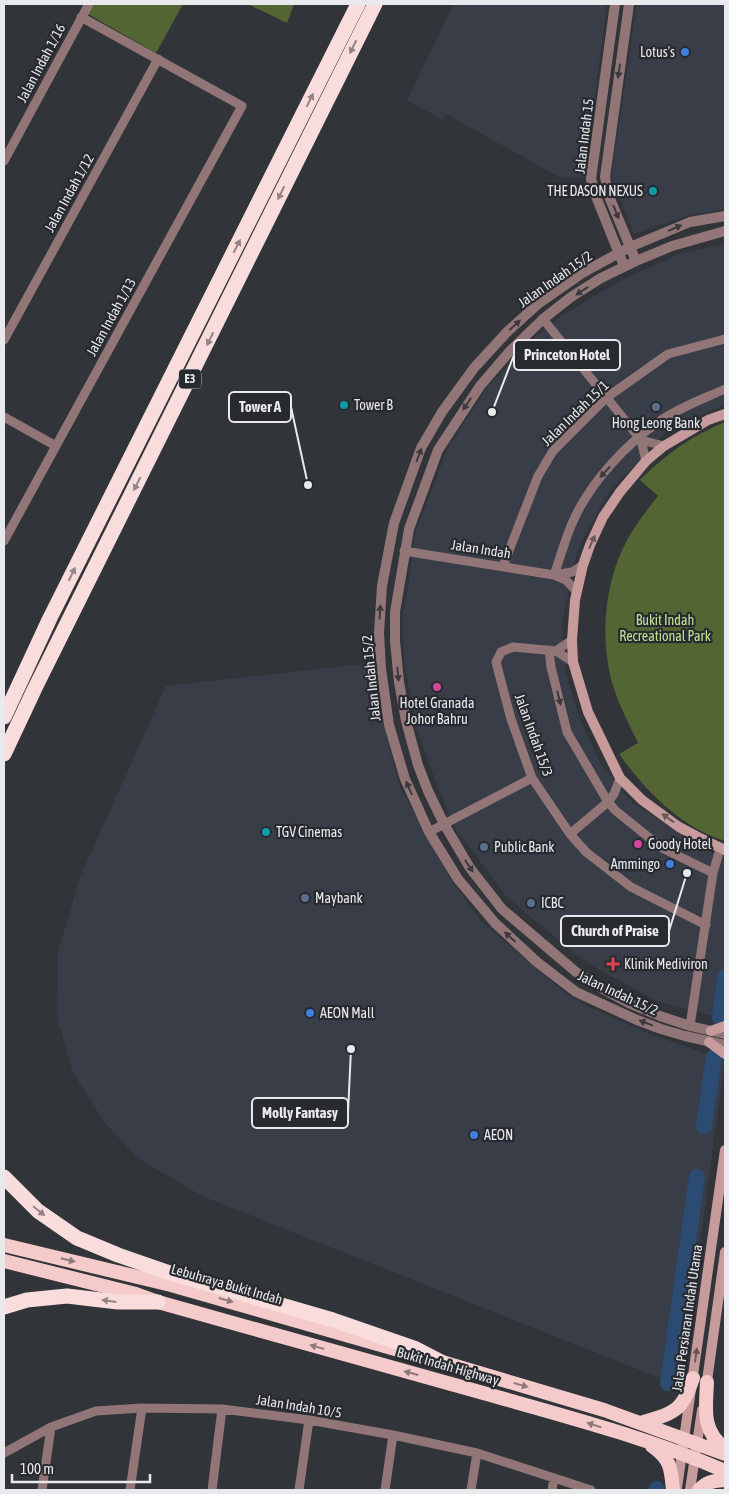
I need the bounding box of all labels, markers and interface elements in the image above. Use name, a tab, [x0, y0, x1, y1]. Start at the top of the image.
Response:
street label: Jalan Indah 1/16	[14, 21, 69, 105]
one-way arrow	[349, 40, 357, 55]
place label: Lotus's	[640, 44, 675, 60]
marker: Lotus's	[679, 46, 691, 58]
one-way arrow	[615, 63, 623, 79]
one-way arrow	[306, 93, 314, 107]
street label: Jalan Indah 15	[571, 98, 597, 174]
street label: Jalan Indah 1/12	[41, 151, 97, 235]
place label: THE DASON NEXUS	[547, 183, 643, 199]
marker: THE DASON NEXUS	[647, 185, 659, 197]
one-way arrow	[277, 186, 285, 200]
one-way arrow	[612, 205, 620, 219]
one-way arrow	[668, 224, 682, 232]
one-way arrow	[233, 238, 242, 253]
street label: Jalan Indah 15/2	[515, 248, 595, 310]
street label: Jalan Indah 1/13	[83, 275, 139, 359]
one-way arrow	[575, 286, 589, 295]
one-way arrow	[508, 319, 520, 331]
one-way arrow	[205, 332, 213, 346]
callout: Princeton Hotel	[514, 340, 620, 370]
text: Princeton Hotel	[524, 346, 611, 363]
road number: E3	[179, 369, 201, 388]
street label: Jalan Indah 15/1	[538, 377, 612, 449]
callout: Tower A	[229, 392, 291, 422]
place label: Tower B	[354, 397, 393, 413]
one-way arrow	[463, 397, 472, 411]
text: Tower A	[239, 398, 282, 415]
marker: Tower B	[338, 399, 350, 411]
marker: Hong Leong Bank	[650, 401, 662, 413]
place label: Hong Leong Bank	[612, 415, 700, 431]
one-way arrow	[415, 447, 423, 462]
one-way arrow	[599, 466, 611, 478]
one-way arrow	[133, 477, 141, 491]
one-way arrow	[588, 535, 596, 549]
street label: Jalan Indah	[450, 536, 512, 562]
one-way arrow	[68, 567, 76, 581]
one-way arrow	[377, 603, 385, 619]
park label: Bukit Indah Recreational Park	[619, 612, 711, 644]
street label: Jalan Indah 15/2	[359, 634, 383, 722]
one-way arrow	[395, 666, 403, 682]
marker: Hotel Granada Johor Bahru	[431, 681, 443, 693]
one-way arrow	[555, 690, 563, 705]
street label: Jalan Indah 15/3	[512, 692, 556, 778]
place label: Hotel Granada Johor Bahru	[400, 695, 474, 727]
one-way arrow	[405, 781, 413, 795]
one-way arrow	[661, 813, 674, 823]
place label: TGV Cinemas	[276, 824, 342, 840]
marker: TGV Cinemas	[260, 826, 272, 838]
place label: Goody Hotel	[648, 836, 712, 852]
marker: Goody Hotel	[632, 838, 644, 850]
place label: Public Bank	[494, 839, 554, 855]
marker: Public Bank	[478, 841, 490, 853]
place label: Ammingo	[611, 856, 660, 872]
marker: Ammingo	[664, 858, 676, 870]
one-way arrow	[464, 859, 474, 873]
place label: Maybank	[315, 890, 363, 906]
marker: Maybank	[299, 892, 311, 904]
place label: ICBC	[541, 895, 565, 911]
marker: ICBC	[525, 897, 537, 909]
callout: Church of Praise	[561, 916, 669, 946]
text: Church of Praise	[571, 922, 659, 939]
one-way arrow	[504, 931, 516, 943]
place label: Klinik Mediviron	[624, 956, 708, 972]
marker: Klinik Mediviron	[606, 957, 620, 971]
street label: Jalan Indah 15/2	[575, 967, 661, 1019]
place label: AEON Mall	[320, 1005, 375, 1021]
marker: AEON Mall	[304, 1007, 316, 1019]
one-way arrow	[638, 1019, 653, 1027]
callout: Molly Fantasy	[252, 1098, 348, 1128]
text: Molly Fantasy	[262, 1104, 339, 1121]
place label: AEON	[484, 1127, 513, 1143]
marker: AEON	[468, 1129, 480, 1141]
one-way arrow	[32, 1205, 45, 1216]
street label: Jalan Persiaran Indah Utama	[669, 1243, 705, 1393]
one-way arrow	[61, 1256, 76, 1264]
street label: Lebuhraya Bukit Indah	[170, 1260, 284, 1308]
one-way arrow	[218, 1296, 233, 1304]
one-way arrow	[101, 1297, 117, 1305]
one-way arrow	[310, 1342, 325, 1350]
street label: Bukit Indah Highway	[395, 1344, 501, 1388]
one-way arrow	[692, 1347, 700, 1363]
one-way arrow	[403, 1368, 418, 1376]
one-way arrow	[513, 1382, 528, 1390]
street label: Jalan Indah 10/5	[255, 1391, 343, 1421]
one-way arrow	[587, 1421, 602, 1429]
scale bar	[12, 1452, 150, 1484]
text: 100 m	[20, 1460, 54, 1477]

